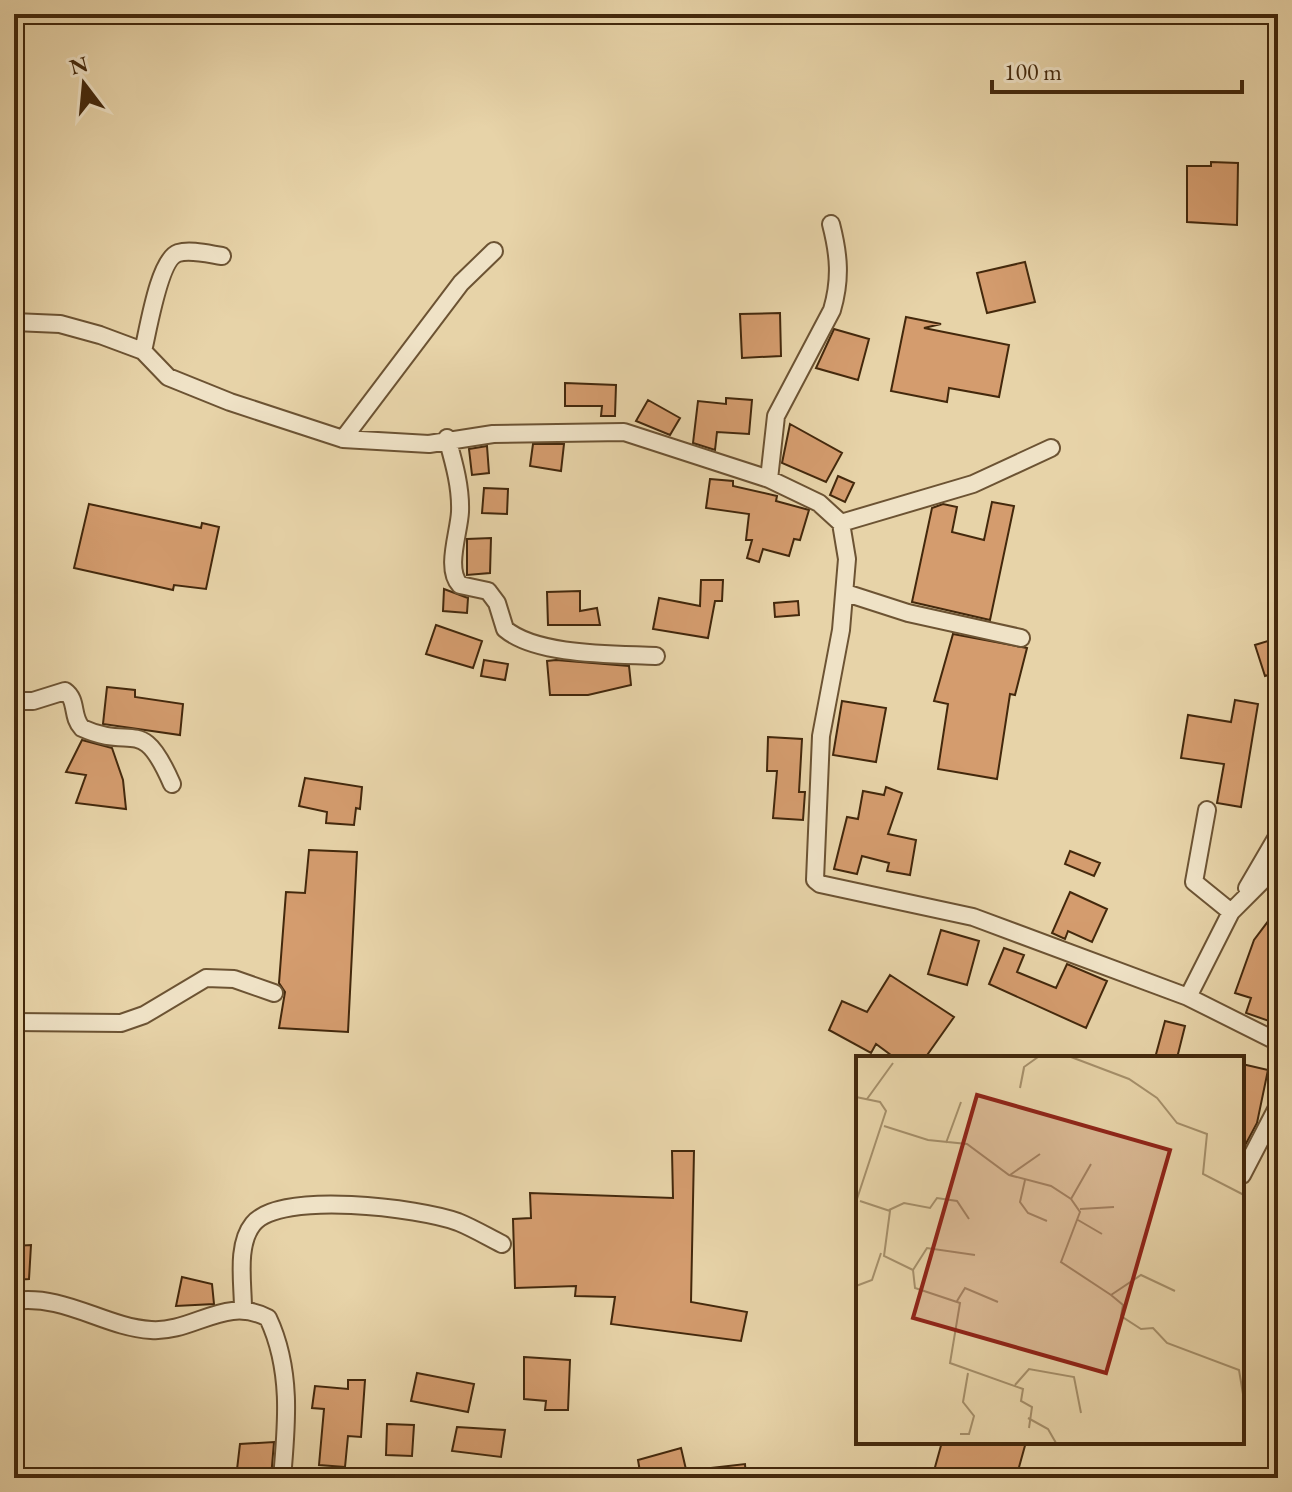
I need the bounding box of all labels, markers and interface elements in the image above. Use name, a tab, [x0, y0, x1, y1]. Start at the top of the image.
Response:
north arrow	[44, 44, 124, 124]
scale bar	[992, 44, 1242, 94]
text: N	[66, 49, 91, 82]
text: 100 m	[1004, 56, 1062, 87]
inset map	[856, 1056, 1244, 1444]

